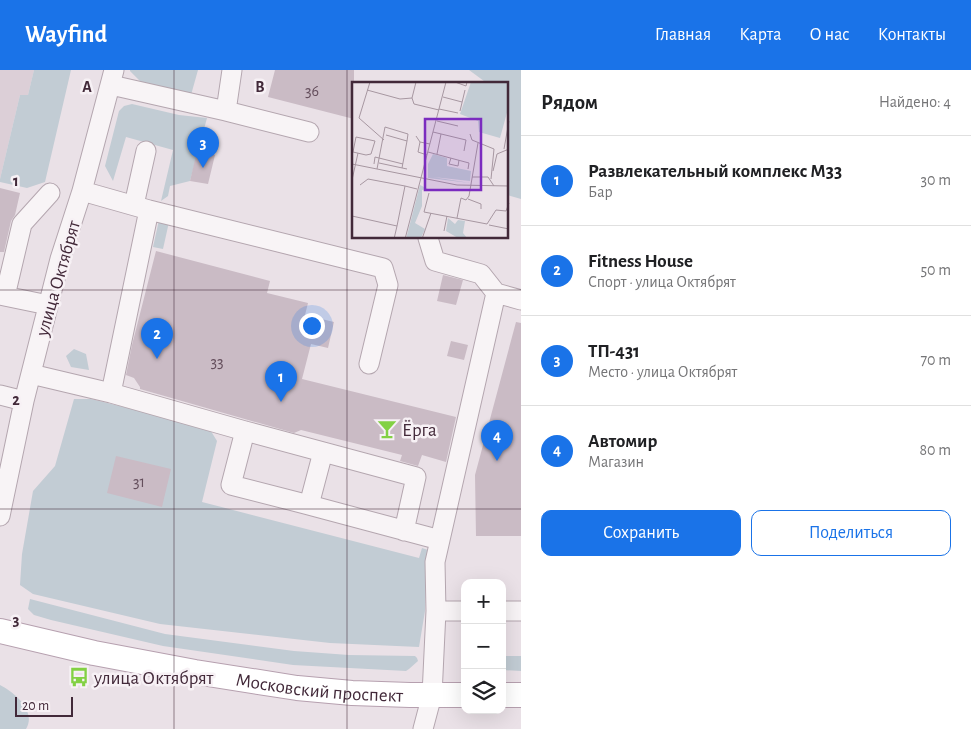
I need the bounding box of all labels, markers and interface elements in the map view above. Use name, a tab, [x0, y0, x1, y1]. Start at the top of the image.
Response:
text: Wayfind	[25, 23, 107, 47]
text: Главная	[655, 26, 711, 44]
text: Карта	[739, 26, 781, 44]
text: О нас	[809, 26, 850, 44]
text: Контакты	[878, 26, 946, 44]
text: A	[82, 79, 92, 95]
text: B	[255, 79, 265, 95]
inset map	[352, 82, 508, 239]
house number: 36	[305, 83, 319, 99]
text: Рядом	[541, 92, 598, 113]
text: Найдено: 4	[879, 94, 951, 110]
pin: 3	[187, 127, 219, 168]
text: Развлекательный комплекс М33	[588, 162, 842, 181]
text: 1	[554, 172, 560, 188]
text: 30 m	[921, 172, 951, 188]
text: 1	[13, 173, 19, 189]
text: Бар	[588, 184, 613, 200]
street label: улица Октябрят	[33, 218, 84, 339]
text: Fitness House	[588, 252, 693, 271]
text: 2	[553, 262, 561, 278]
text: 50 m	[920, 262, 951, 278]
text: Спорт · улица Октябрят	[588, 274, 736, 290]
your location	[299, 313, 325, 339]
pin: 2	[141, 318, 173, 359]
text: ТП-431	[588, 342, 640, 361]
text: 3	[554, 352, 560, 368]
text: 70 m	[920, 352, 951, 368]
house number: 33	[210, 354, 224, 370]
pin: 1	[265, 361, 297, 402]
text: Место · улица Октябрят	[588, 364, 737, 380]
text: 2	[12, 392, 20, 408]
bar icon: Ёрга	[376, 418, 398, 440]
place label: Ёрга	[402, 420, 437, 440]
pin: 4	[481, 420, 513, 461]
text: Автомир	[588, 432, 657, 451]
text: 4	[553, 442, 561, 458]
text: 80 m	[920, 442, 951, 458]
text: Магазин	[588, 454, 644, 470]
house number: 31	[133, 474, 145, 490]
button: Сохранить	[541, 510, 741, 556]
button: Поделиться	[751, 510, 951, 556]
map controls	[461, 579, 506, 714]
button: +	[461, 579, 506, 624]
text: 3	[13, 612, 20, 628]
button: −	[461, 624, 506, 669]
bus stop icon: улица Октябрят	[68, 666, 90, 688]
place label: улица Октябрят	[93, 669, 213, 688]
button: layers	[461, 669, 506, 714]
street label: Московский проспект	[234, 671, 404, 706]
scale bar	[15, 694, 72, 717]
text: 20 m	[22, 699, 49, 713]

